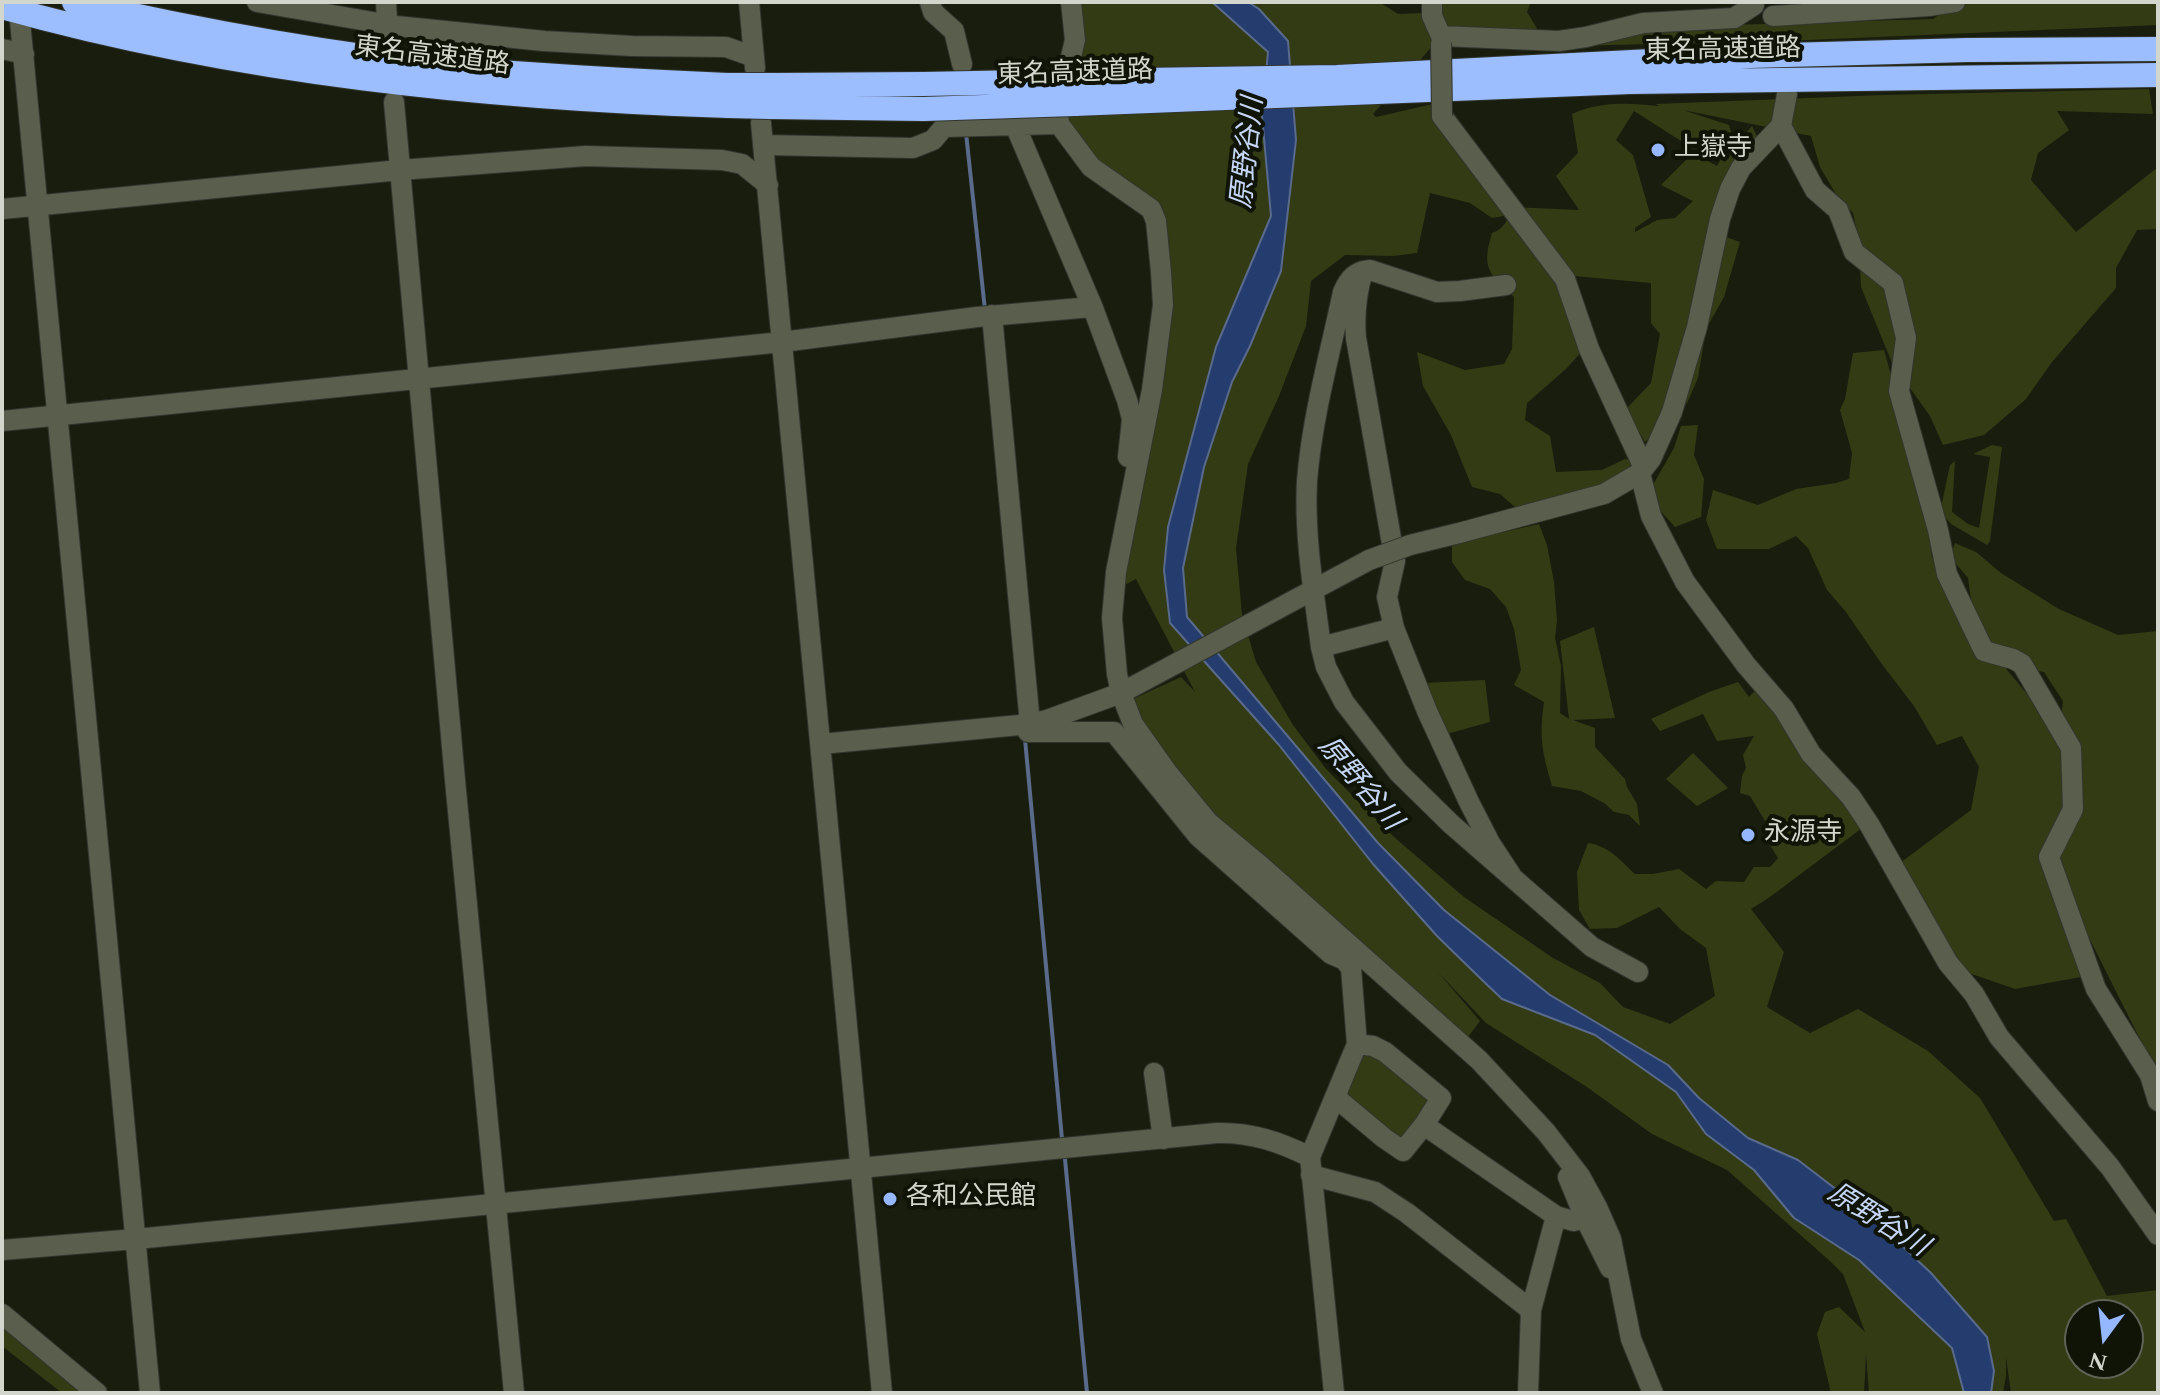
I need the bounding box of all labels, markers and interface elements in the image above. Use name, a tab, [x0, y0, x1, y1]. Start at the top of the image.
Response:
street label: 東名高速道路	[353, 33, 511, 83]
street label: 東名高速道路	[1645, 35, 1801, 69]
street label: 東名高速道路	[997, 57, 1153, 93]
water label: 原野谷川	[1227, 96, 1273, 210]
place label: 上嶽寺	[1674, 134, 1752, 166]
marker: 上嶽寺	[1649, 141, 1667, 159]
water label: 原野谷川	[1309, 731, 1407, 839]
place label: 永源寺	[1764, 819, 1842, 851]
marker: 永源寺	[1739, 826, 1757, 844]
water label: 原野谷川	[1821, 1178, 1933, 1266]
place label: 各和公民館	[906, 1183, 1036, 1215]
marker: 各和公民館	[881, 1190, 899, 1208]
north arrow	[2064, 1299, 2144, 1379]
text: N	[2085, 1342, 2111, 1379]

